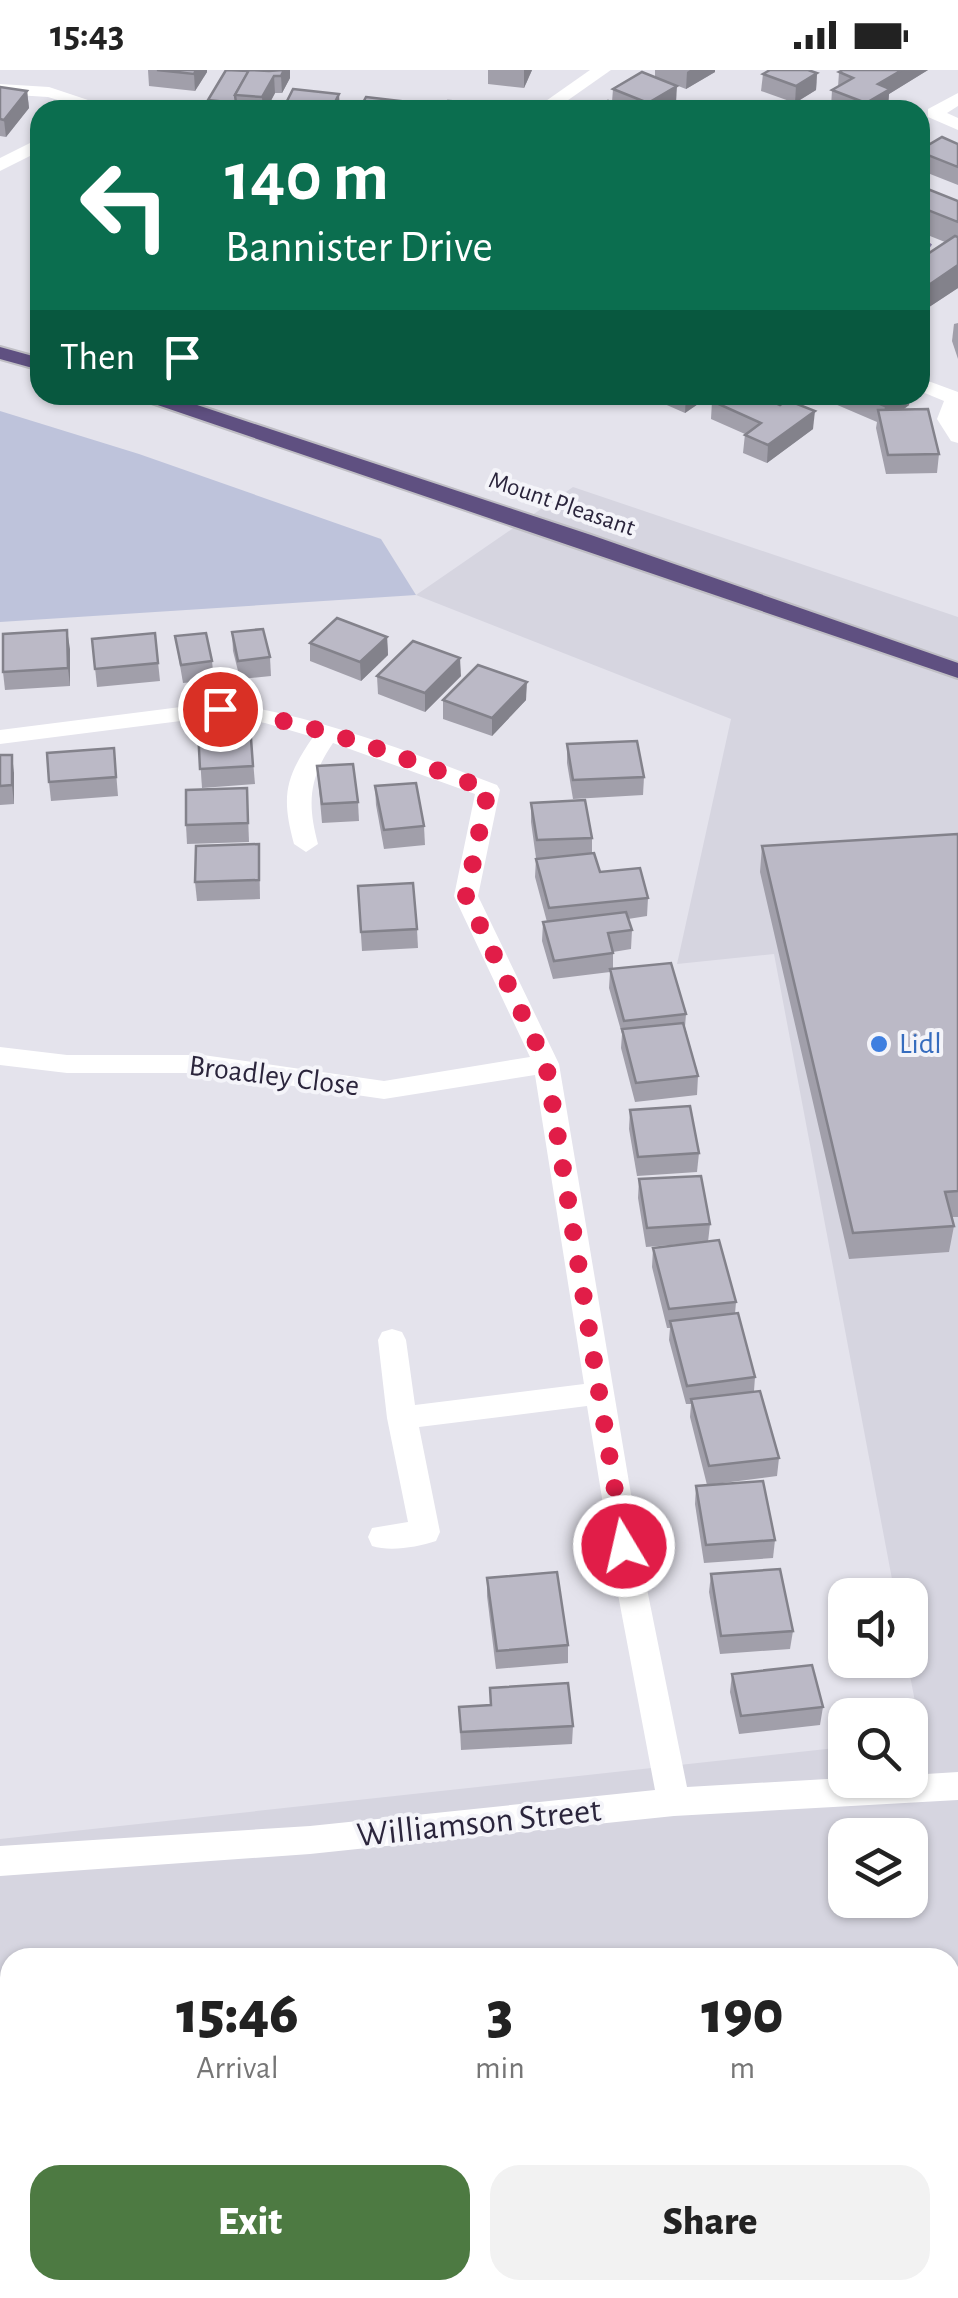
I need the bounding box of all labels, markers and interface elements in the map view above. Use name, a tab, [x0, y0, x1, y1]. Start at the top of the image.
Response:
text: 15:43	[50, 16, 124, 54]
icon: left	[60, 140, 190, 270]
text: 140 m	[225, 143, 389, 213]
text: Bannister Drive	[225, 225, 493, 270]
icon: arrive	[155, 330, 210, 385]
text: Then	[60, 339, 135, 377]
street label: Mount Pleasant	[486, 467, 638, 541]
pin	[178, 667, 263, 752]
icon: arrive	[193, 682, 248, 737]
place label: Lidl	[899, 1029, 942, 1059]
marker: Lidl	[868, 1033, 890, 1055]
street label: Broadley Close	[187, 1051, 361, 1101]
position arrow	[572, 1494, 676, 1598]
map controls	[828, 1578, 928, 1918]
button: sound	[828, 1578, 928, 1678]
button: search	[828, 1698, 928, 1798]
street label: Williamson Street	[355, 1793, 603, 1853]
button: layers	[828, 1818, 928, 1918]
text: 15:46	[176, 1984, 299, 2044]
text: 3	[487, 1984, 513, 2044]
text: 190	[701, 1984, 784, 2044]
text: Arrival	[196, 2052, 279, 2084]
text: min	[475, 2052, 525, 2084]
text: m	[730, 2052, 755, 2084]
button: Exit	[30, 2165, 470, 2280]
button: Share	[490, 2165, 930, 2280]

